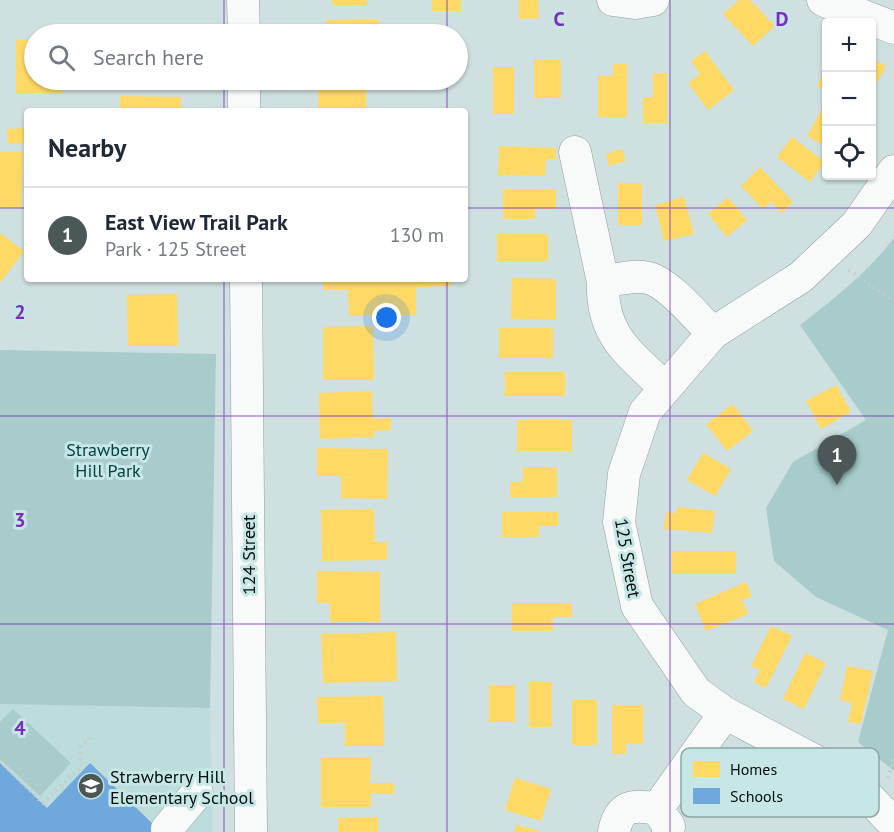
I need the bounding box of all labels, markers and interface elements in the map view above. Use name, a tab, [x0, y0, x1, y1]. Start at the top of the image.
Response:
text: C	[553, 6, 565, 32]
text: D	[776, 6, 789, 32]
map controls	[822, 18, 876, 180]
button: +	[822, 18, 876, 72]
search box	[24, 24, 468, 90]
icon: search	[45, 41, 78, 74]
text: Search here	[93, 43, 204, 71]
button: −	[822, 72, 876, 126]
button: locate	[822, 126, 876, 180]
text: Nearby	[48, 131, 126, 164]
text: East View Trail Park	[105, 208, 288, 236]
text: 1	[62, 222, 73, 248]
text: 130 m	[390, 222, 444, 248]
text: Park · 125 Street	[105, 236, 246, 262]
text: 2	[14, 299, 26, 325]
your location	[372, 303, 401, 332]
pin: 1	[818, 436, 856, 485]
park label: Strawberry Hill Park	[66, 438, 150, 482]
text: 3	[14, 507, 26, 533]
street label: 124 Street	[237, 515, 260, 595]
street label: 125 Street	[610, 517, 646, 599]
text: 4	[14, 715, 26, 741]
legend	[681, 748, 879, 817]
text: Homes	[730, 759, 777, 779]
place label: Strawberry Hill Elementary School	[110, 765, 254, 809]
school or university icon: Strawberry Hill Elementary School	[76, 771, 106, 801]
text: Schools	[730, 786, 783, 806]

